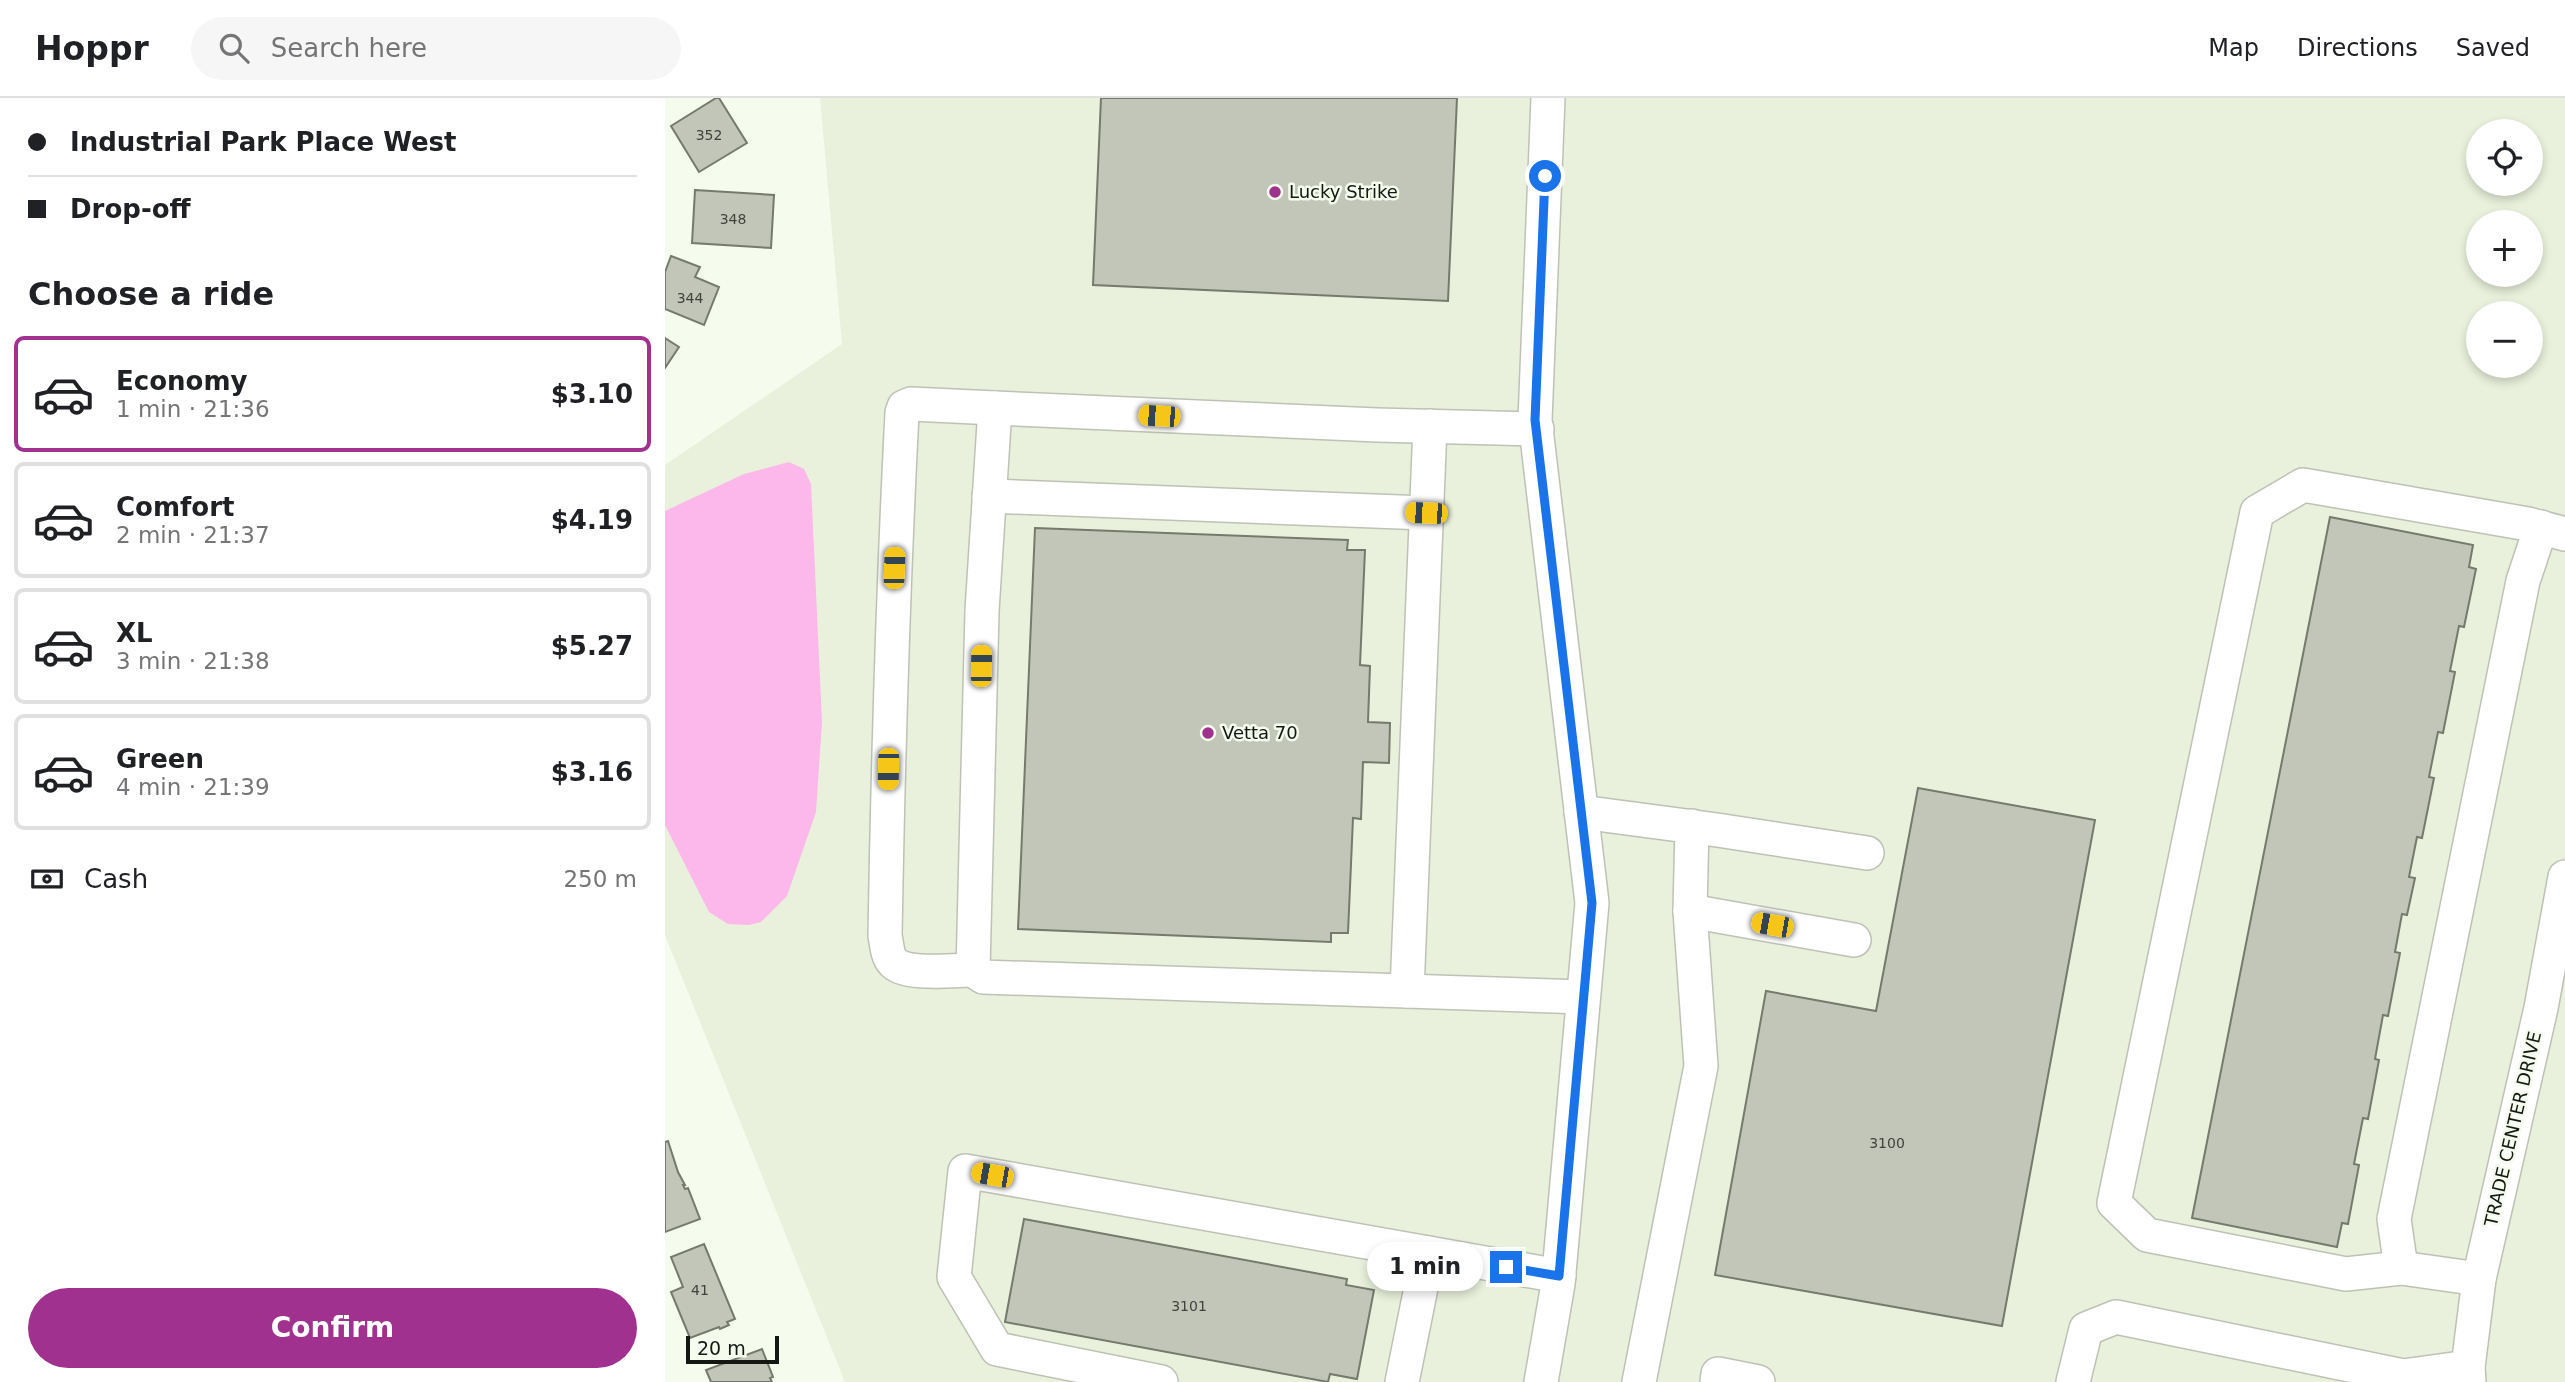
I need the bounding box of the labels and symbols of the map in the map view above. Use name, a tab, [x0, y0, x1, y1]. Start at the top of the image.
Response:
house number: 352	[696, 127, 722, 143]
route start	[1529, 160, 1561, 192]
place label: Lucky Strike	[1289, 181, 1398, 202]
marker: Lucky Strike	[1267, 184, 1283, 200]
house number: 348	[720, 211, 746, 227]
house number: 344	[677, 290, 703, 306]
car	[1138, 404, 1181, 428]
car	[1405, 502, 1448, 524]
car	[883, 547, 906, 589]
car	[971, 645, 992, 687]
place label: Vetta 70	[1222, 722, 1298, 743]
marker: Vetta 70	[1200, 725, 1216, 741]
car	[878, 748, 899, 790]
car	[1750, 911, 1795, 939]
street label: TRADE CENTER DRIVE	[2480, 1029, 2545, 1229]
house number: 3100	[1869, 1135, 1905, 1151]
car	[970, 1161, 1015, 1189]
callout: 1 min	[1366, 1242, 1481, 1292]
route end	[1490, 1251, 1522, 1283]
house number: 41	[691, 1282, 709, 1298]
house number: 3101	[1171, 1298, 1207, 1314]
scale bar	[686, 1333, 779, 1365]

